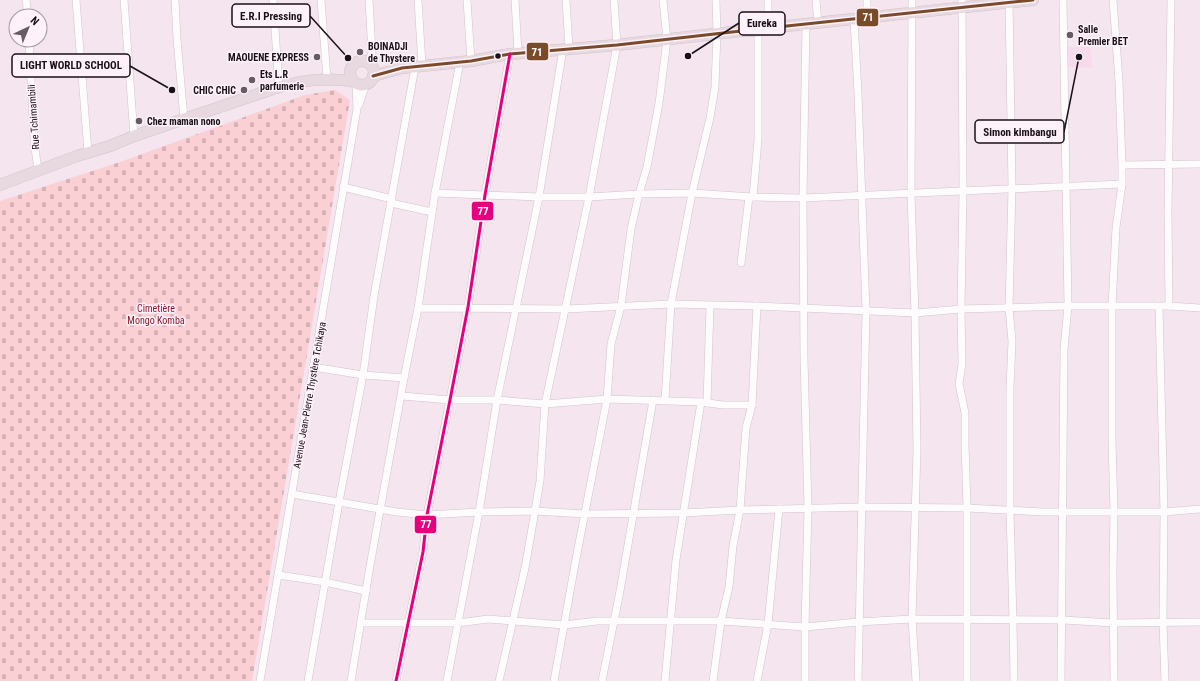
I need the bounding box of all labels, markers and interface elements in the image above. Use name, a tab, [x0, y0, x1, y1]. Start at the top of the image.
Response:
callout: E.R.I Pressing	[232, 4, 310, 27]
north arrow	[8, 8, 48, 48]
line badge: 71	[856, 8, 879, 27]
text: E.R.I Pressing	[240, 10, 302, 23]
text: 71	[862, 11, 874, 24]
callout: Eureka	[739, 12, 785, 35]
text: N	[28, 14, 42, 28]
text: Eureka	[747, 17, 777, 30]
place label: Salle Premier BET	[1078, 24, 1129, 47]
marker: Salle Premier BET	[1065, 30, 1075, 40]
place label: BOINADJI de Thystere	[368, 41, 415, 64]
line badge: 71	[526, 42, 549, 61]
text: 71	[531, 46, 543, 59]
marker: BOINADJI de Thystere	[355, 47, 365, 57]
unlabelled marker	[493, 51, 503, 61]
place label: MAOUENE EXPRESS	[228, 52, 310, 63]
marker: MAOUENE EXPRESS	[312, 52, 322, 62]
callout: LIGHT WORLD SCHOOL	[12, 54, 130, 77]
text: LIGHT WORLD SCHOOL	[20, 59, 122, 72]
place label: Ets L.R parfumerie	[260, 69, 304, 92]
marker: Ets L.R parfumerie	[247, 75, 257, 85]
street label: Rue Tchimambili	[26, 84, 41, 150]
place label: CHIC CHIC	[193, 85, 236, 96]
marker: CHIC CHIC	[239, 85, 249, 95]
marker: Chez maman nono	[134, 116, 144, 126]
place label: Chez maman nono	[147, 116, 221, 127]
callout: Simon kimbangu	[975, 120, 1064, 143]
text: Simon kimbangu	[983, 126, 1057, 139]
line badge: 77	[471, 201, 494, 221]
text: 77	[477, 205, 489, 218]
park label: Cimetière Mongo Komba	[127, 303, 185, 326]
street label: Avenue Jean-Pierre Thystère Tchikaya	[291, 321, 328, 469]
line badge: 77	[414, 515, 437, 534]
text: 77	[420, 518, 432, 531]

